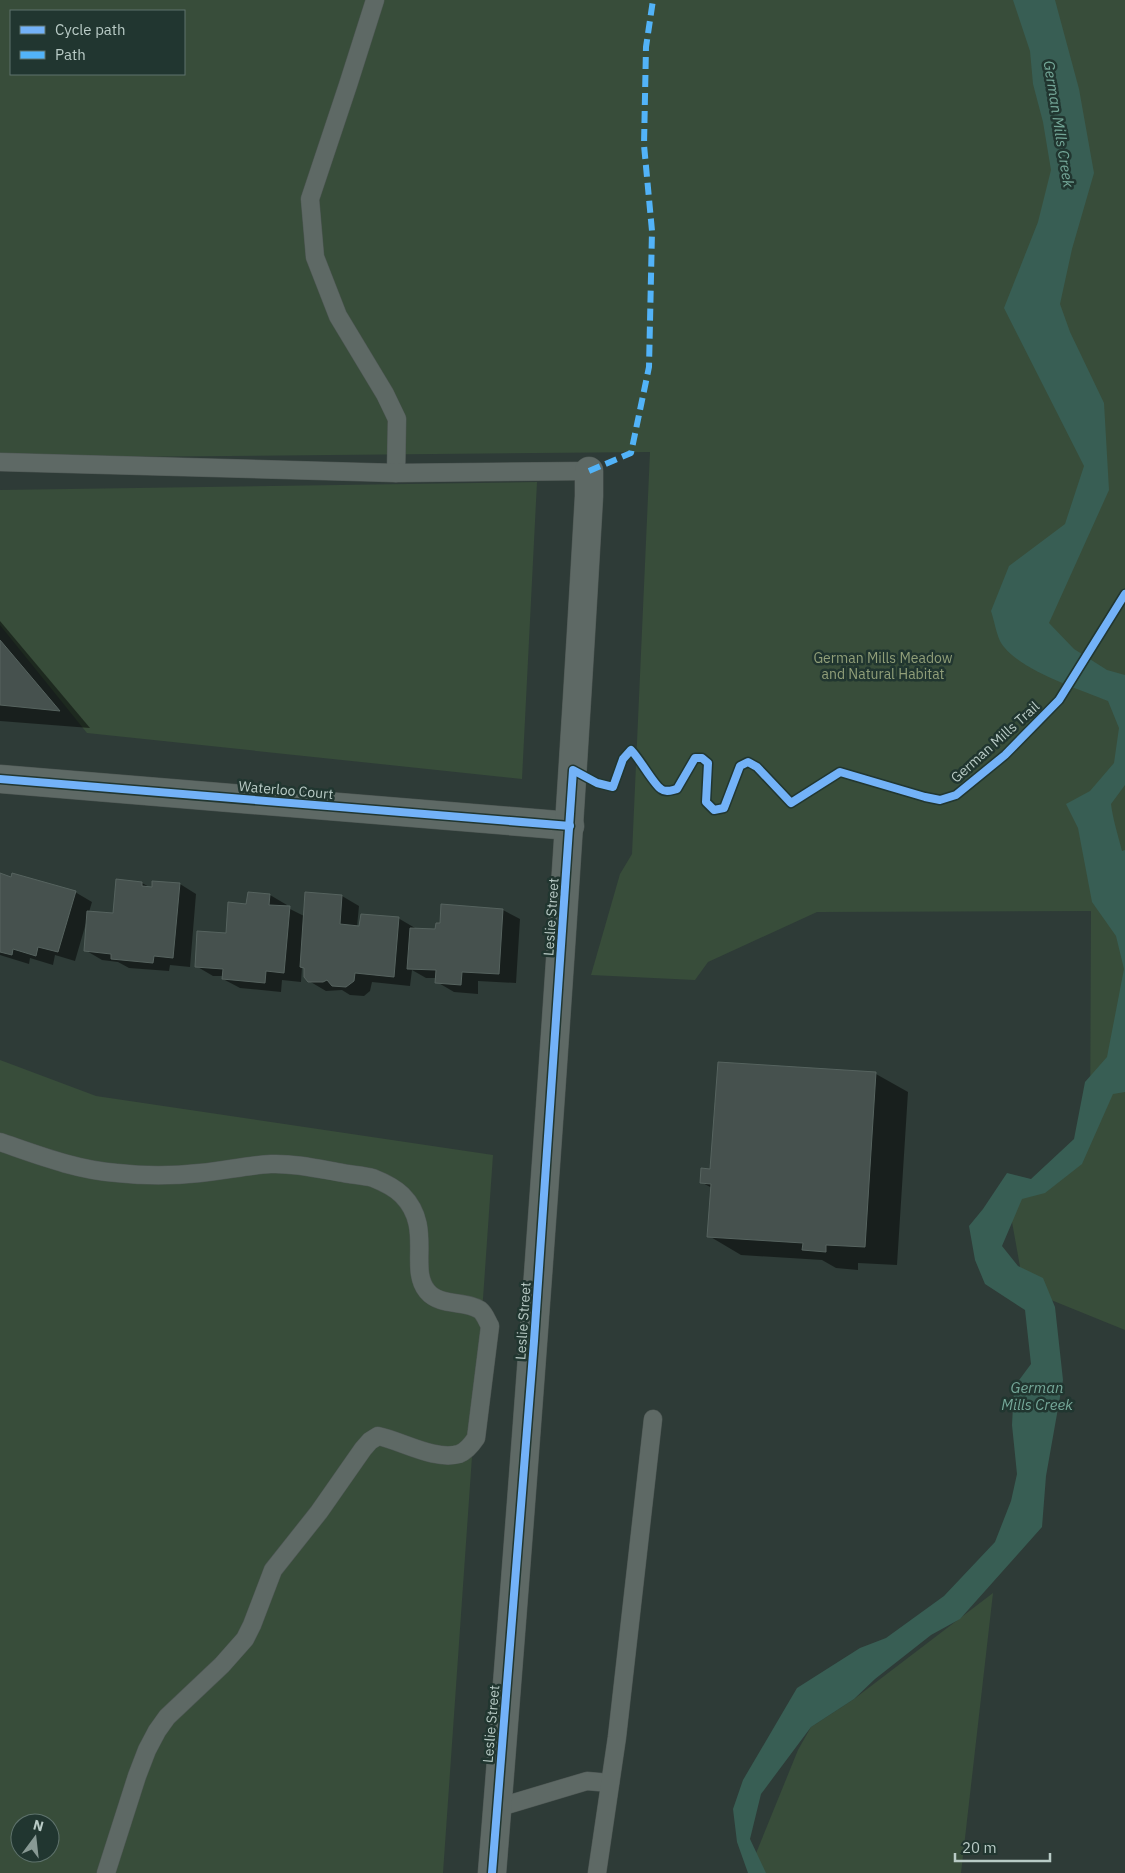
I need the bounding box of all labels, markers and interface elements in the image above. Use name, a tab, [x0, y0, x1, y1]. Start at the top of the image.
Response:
legend	[10, 10, 185, 75]
text: Cycle path	[55, 20, 126, 39]
text: Path	[55, 45, 86, 64]
water label: German Mills Creek	[1040, 59, 1078, 189]
park label: German Mills Meadow and Natural Habitat	[813, 649, 953, 683]
street label: German Mills Trail	[947, 697, 1043, 787]
street label: Waterloo Court	[238, 777, 334, 803]
street label: Leslie Street	[539, 877, 563, 957]
street label: Leslie Street	[511, 1281, 535, 1361]
water label: German Mills Creek	[1001, 1378, 1073, 1414]
street label: Leslie Street	[479, 1684, 503, 1764]
north arrow	[10, 1813, 60, 1863]
text: N	[31, 1815, 46, 1835]
scale bar	[955, 1830, 1050, 1862]
text: 20 m	[962, 1838, 997, 1857]

